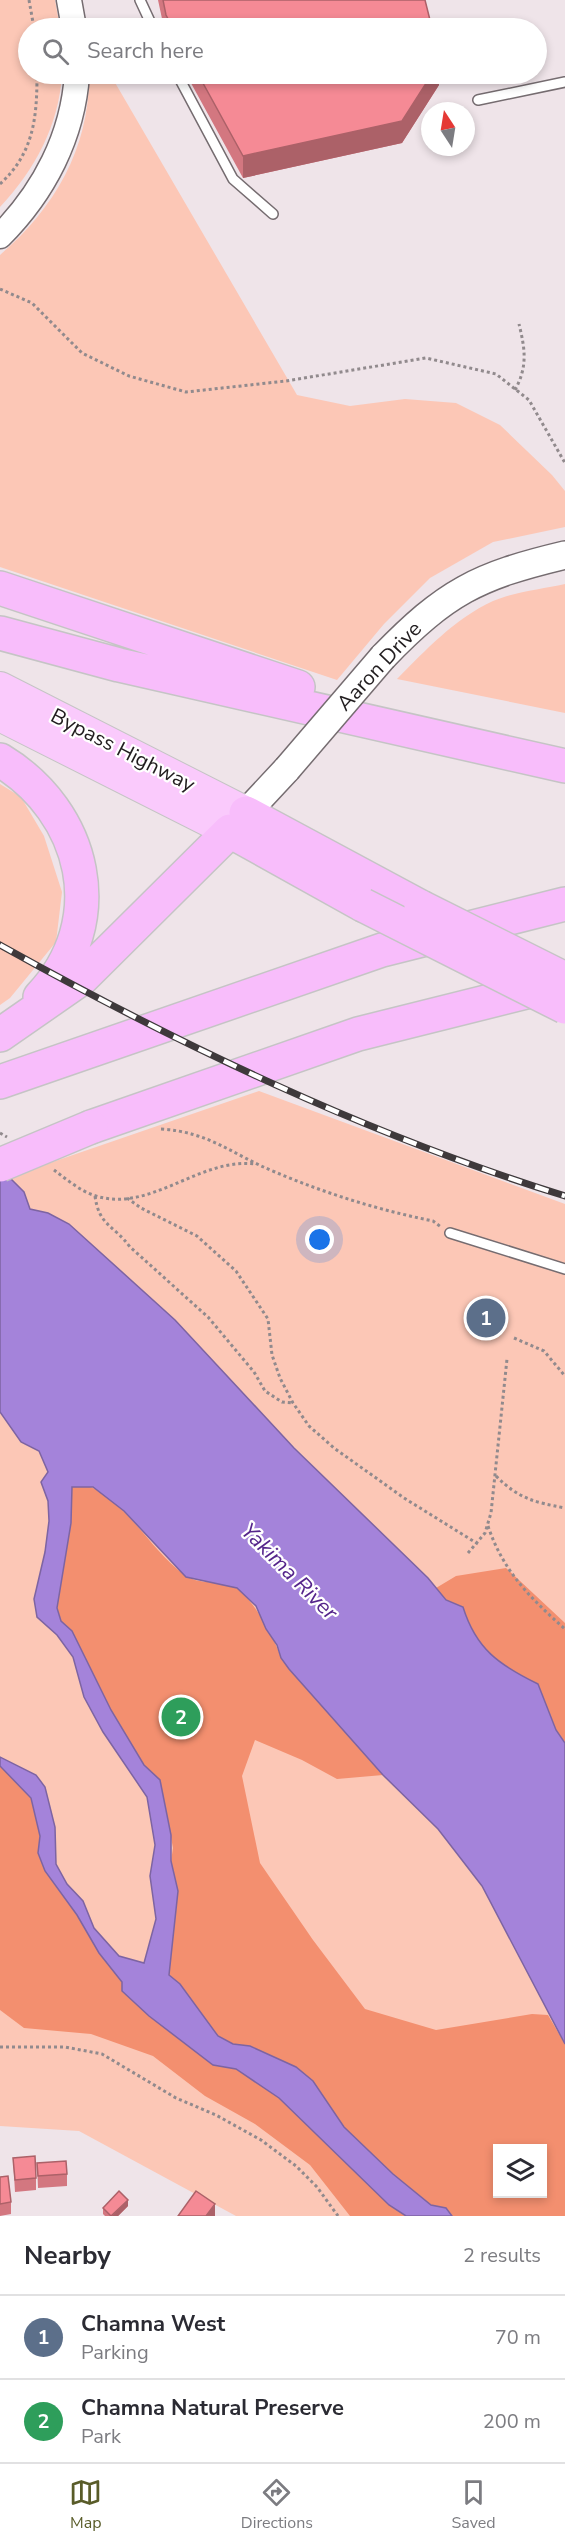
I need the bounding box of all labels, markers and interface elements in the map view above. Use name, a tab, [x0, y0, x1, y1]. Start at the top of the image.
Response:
search box	[18, 18, 547, 84]
icon: search	[39, 35, 72, 68]
text: Search here	[87, 36, 204, 66]
north arrow	[421, 102, 475, 156]
street label: Aaron Drive	[330, 615, 428, 717]
street label: Bypass Highway	[46, 702, 200, 798]
your location	[305, 1225, 334, 1254]
pin: 1	[466, 1296, 506, 1340]
water label: Yakima River	[234, 1517, 345, 1628]
pin: 2	[162, 1694, 201, 1740]
map controls	[493, 2144, 547, 2198]
button: layers	[493, 2144, 547, 2198]
text: Nearby	[24, 2238, 111, 2273]
text: 2 results	[463, 2242, 541, 2269]
text: Chamna West	[81, 2309, 225, 2339]
text: 1	[38, 2324, 50, 2351]
text: 70 m	[495, 2324, 541, 2351]
text: Parking	[81, 2339, 149, 2366]
text: Chamna Natural Preserve	[81, 2393, 344, 2423]
text: 2	[38, 2408, 50, 2435]
text: 200 m	[483, 2408, 541, 2435]
text: Park	[81, 2423, 121, 2450]
tab: Map	[69, 2476, 102, 2534]
tab: Directions	[241, 2476, 313, 2534]
tab: Saved	[452, 2476, 496, 2534]

